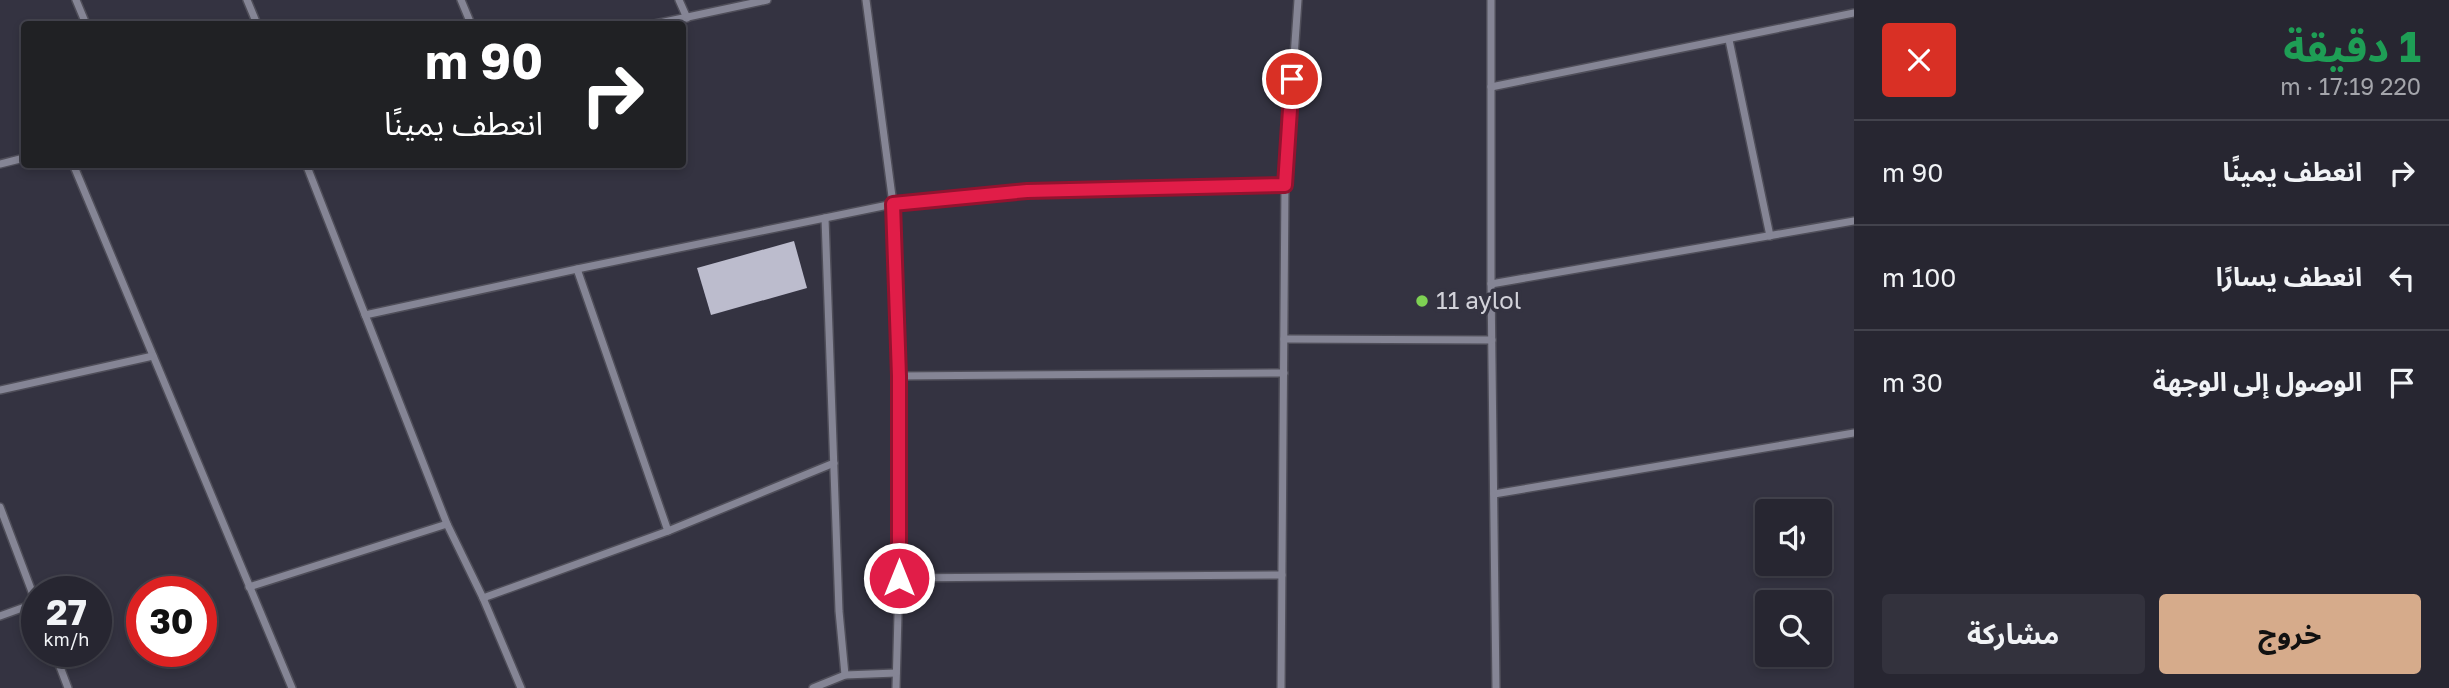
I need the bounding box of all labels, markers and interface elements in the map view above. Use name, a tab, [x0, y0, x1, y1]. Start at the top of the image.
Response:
text: 1 دقيقة	[2283, 21, 2421, 71]
button: close	[1882, 23, 1956, 97]
text: 90 m	[425, 31, 543, 90]
icon: right	[567, 49, 658, 140]
pin	[1262, 49, 1322, 109]
icon: arrive	[1273, 60, 1311, 98]
text: 220 m · 17:19	[2280, 72, 2421, 100]
text: انعطف يمينًا	[384, 104, 543, 142]
icon: right	[2383, 154, 2421, 192]
text: انعطف يمينًا	[2223, 156, 2362, 187]
text: 90 m	[1882, 157, 1943, 188]
icon: left	[2383, 259, 2421, 297]
text: انعطف يسارًا	[2216, 261, 2362, 292]
text: 100 m	[1882, 262, 1956, 293]
place label: 11 aylol	[1436, 285, 1521, 314]
marker: 11 aylol	[1414, 293, 1430, 309]
icon: arrive	[2383, 364, 2421, 402]
text: الوصول إلى الوجهة	[2153, 366, 2362, 397]
text: 30 m	[1882, 367, 1943, 398]
map controls	[1755, 499, 1832, 667]
button: sound	[1755, 499, 1832, 576]
position arrow	[862, 541, 936, 615]
speed limit sign: 30	[126, 576, 217, 667]
button: search	[1755, 590, 1832, 667]
text: 27	[46, 591, 87, 633]
button: مشاركة	[1882, 594, 2145, 674]
button: خروج	[2159, 594, 2421, 674]
text: km/h	[44, 628, 89, 650]

